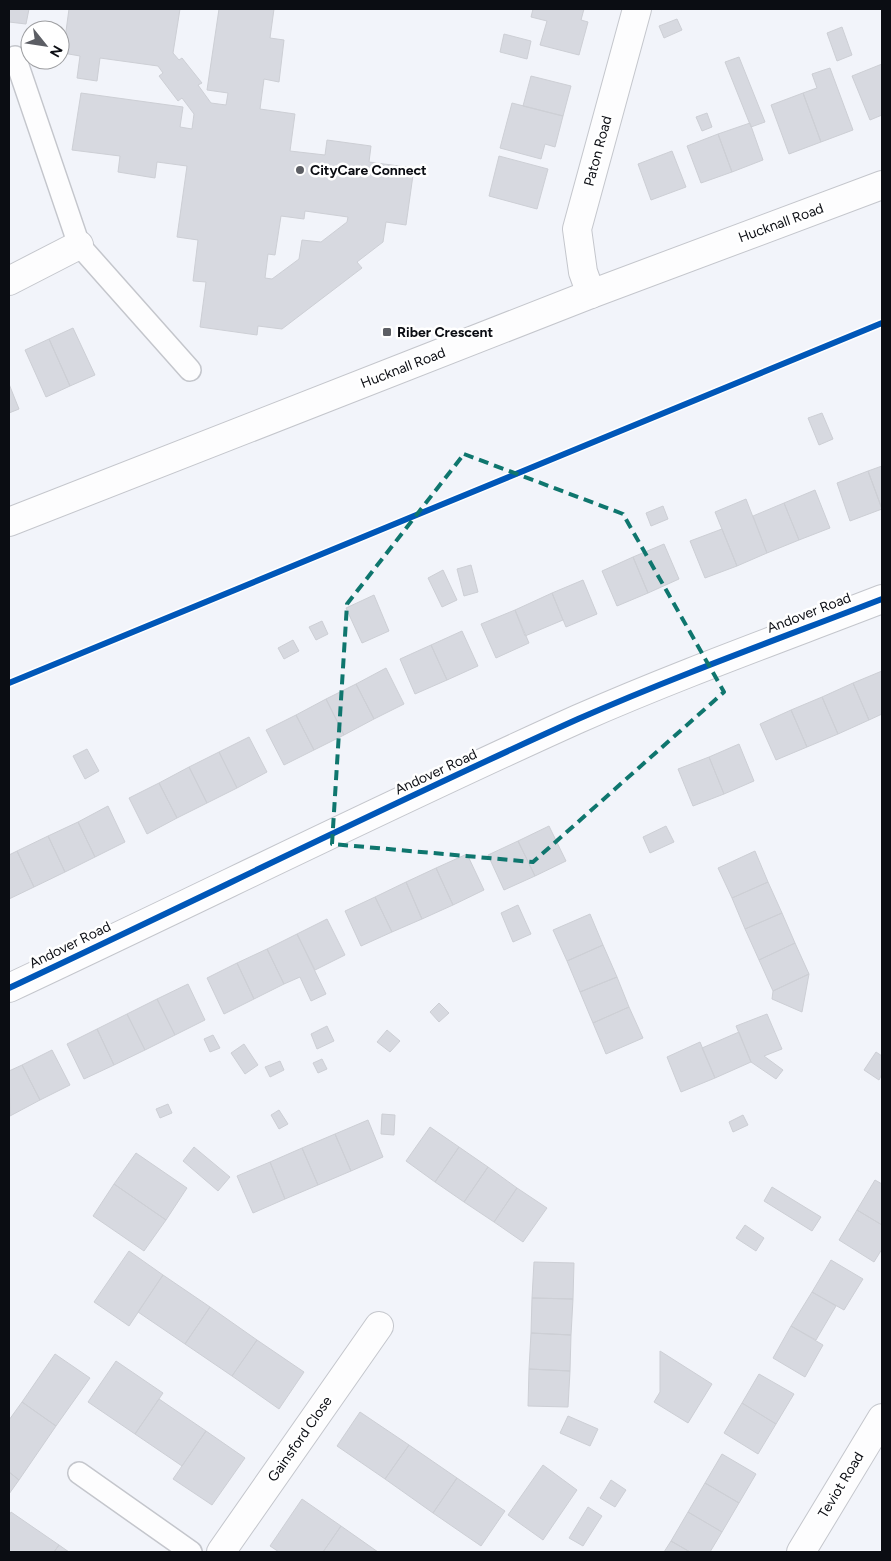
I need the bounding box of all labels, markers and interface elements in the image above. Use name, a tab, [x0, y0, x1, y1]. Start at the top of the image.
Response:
north arrow	[20, 20, 70, 70]
text: N	[46, 42, 66, 60]
street label: Paton Road	[580, 114, 616, 188]
place label: CityCare Connect	[310, 162, 427, 179]
marker: CityCare Connect	[294, 164, 306, 176]
street label: Hucknall Road	[736, 200, 826, 246]
place label: Riber Crescent	[397, 324, 494, 341]
marker: Riber Crescent	[381, 326, 393, 338]
street label: Hucknall Road	[358, 344, 448, 392]
street label: Andover Road	[765, 589, 853, 637]
street label: Andover Road	[392, 746, 480, 798]
street label: Andover Road	[26, 918, 114, 972]
street label: Gainsford Close	[264, 1393, 336, 1485]
street label: Teviot Road	[815, 1449, 867, 1521]

